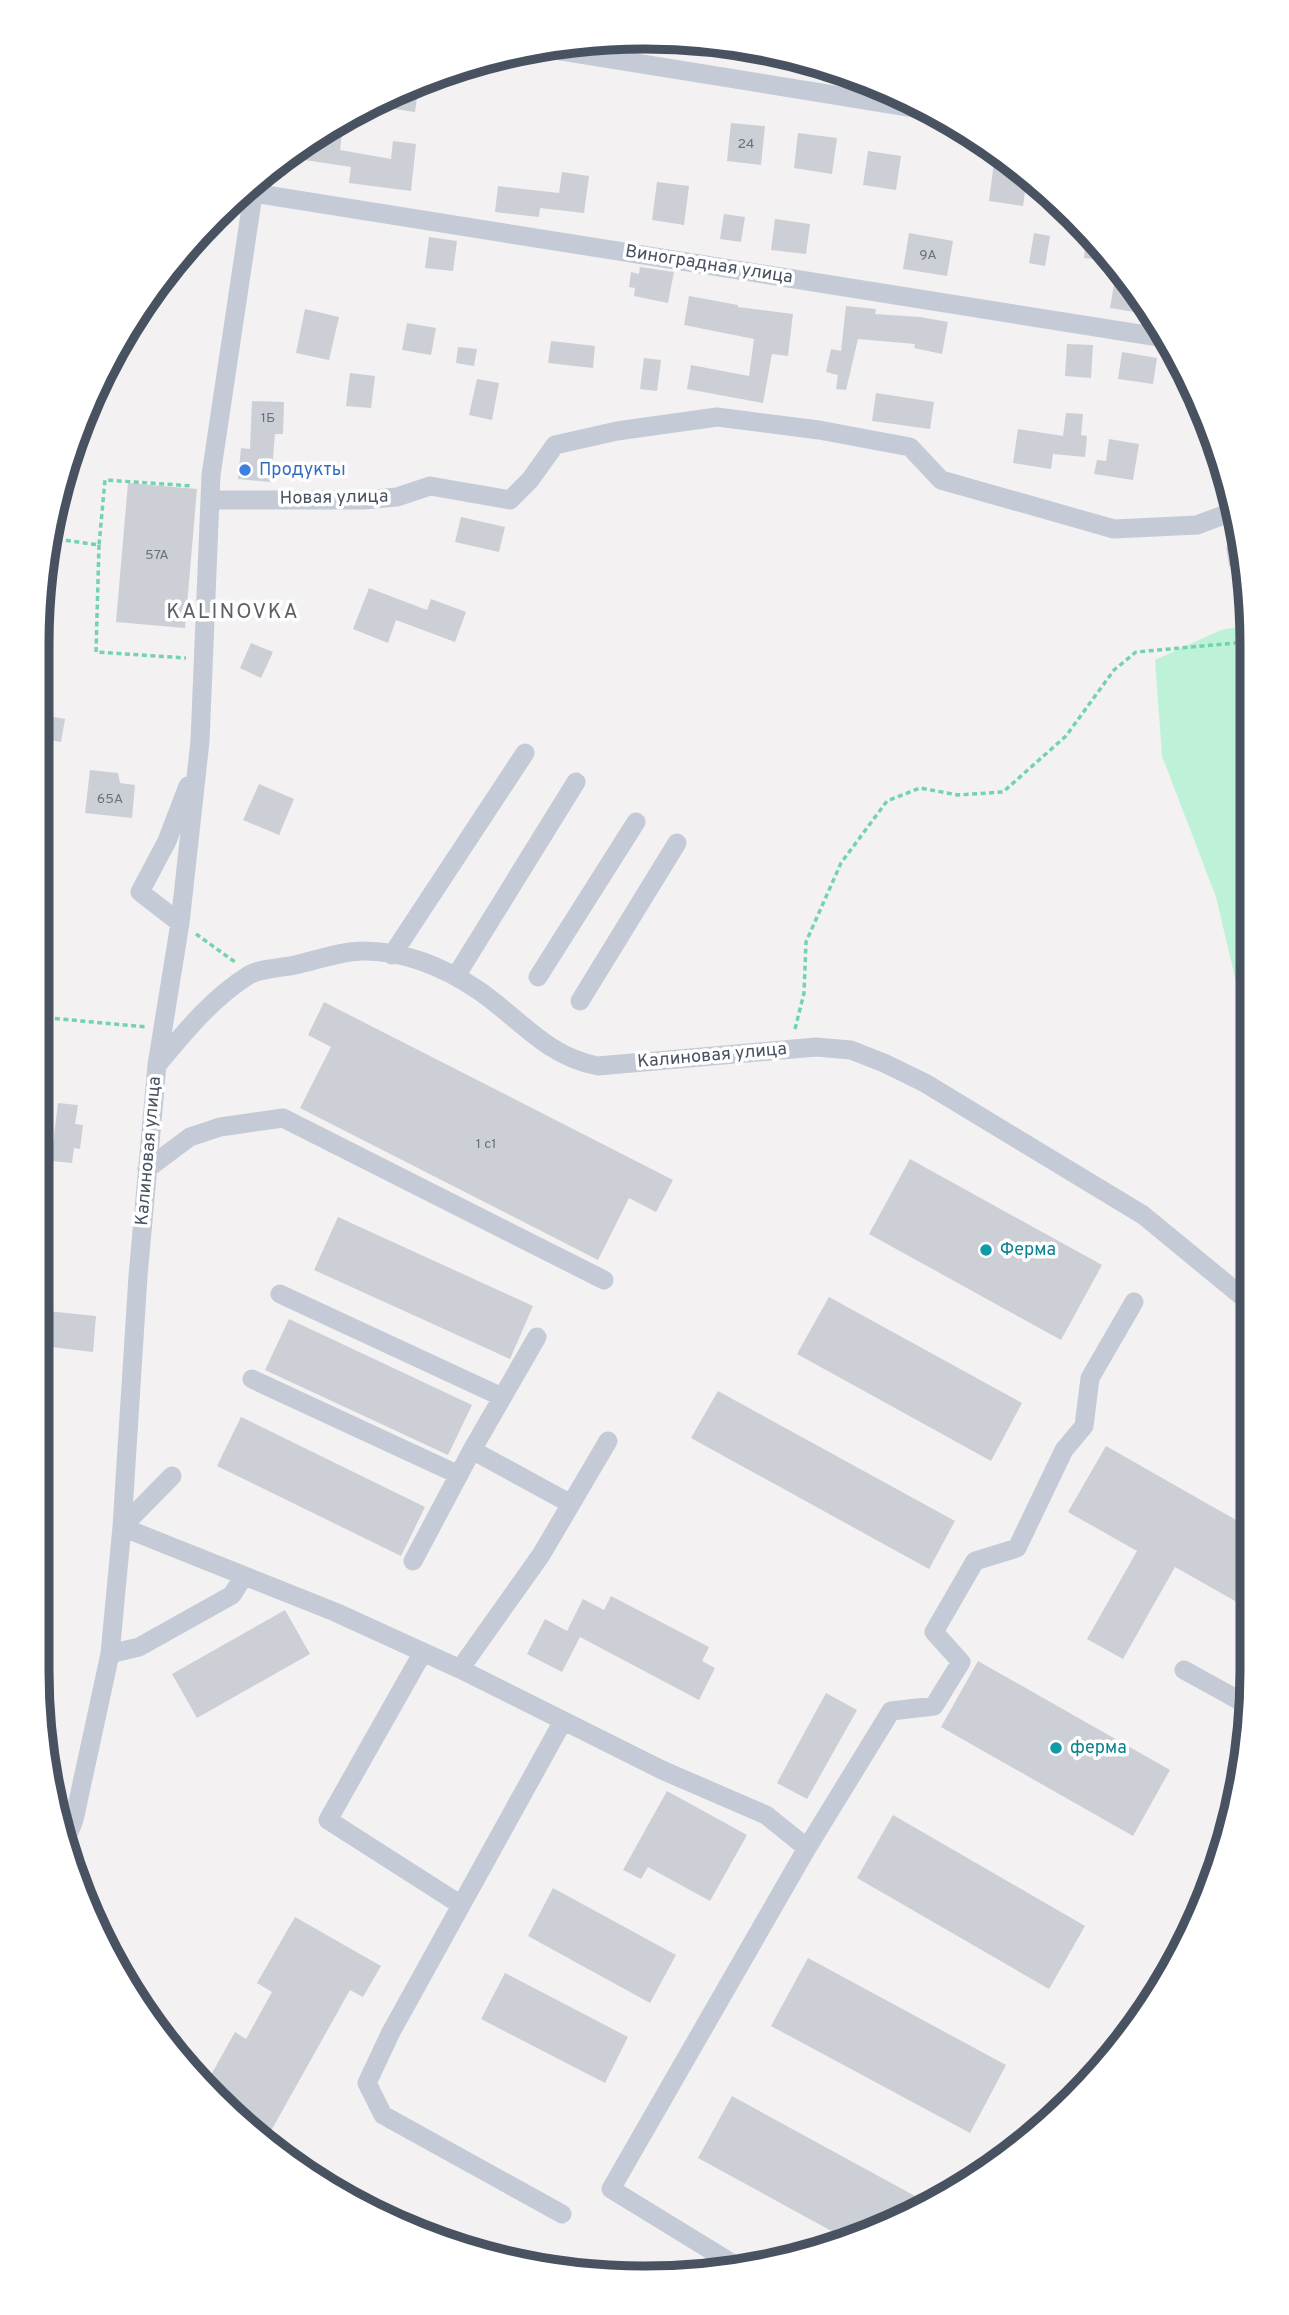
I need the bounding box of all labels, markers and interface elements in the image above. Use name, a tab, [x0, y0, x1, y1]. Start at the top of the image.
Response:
house number: 24	[737, 136, 755, 153]
street label: Виноградная улица	[624, 240, 794, 290]
house number: 9А	[919, 247, 937, 264]
house number: 1Б	[261, 410, 275, 427]
place label: Продукты	[259, 459, 346, 482]
marker: Продукты	[237, 462, 253, 478]
street label: Новая улица	[280, 486, 388, 510]
house number: 57А	[145, 547, 169, 564]
district label: KALINOVKA	[166, 599, 300, 626]
house number: 65А	[97, 791, 123, 808]
street label: Калиновая улица	[636, 1038, 788, 1074]
street label: Калиновая улица	[131, 1075, 167, 1227]
house number: 1 с1	[476, 1136, 496, 1153]
place label: Ферма	[1000, 1239, 1056, 1262]
marker: Ферма	[978, 1242, 994, 1258]
place label: ферма	[1070, 1737, 1127, 1760]
marker: ферма	[1048, 1740, 1064, 1756]

